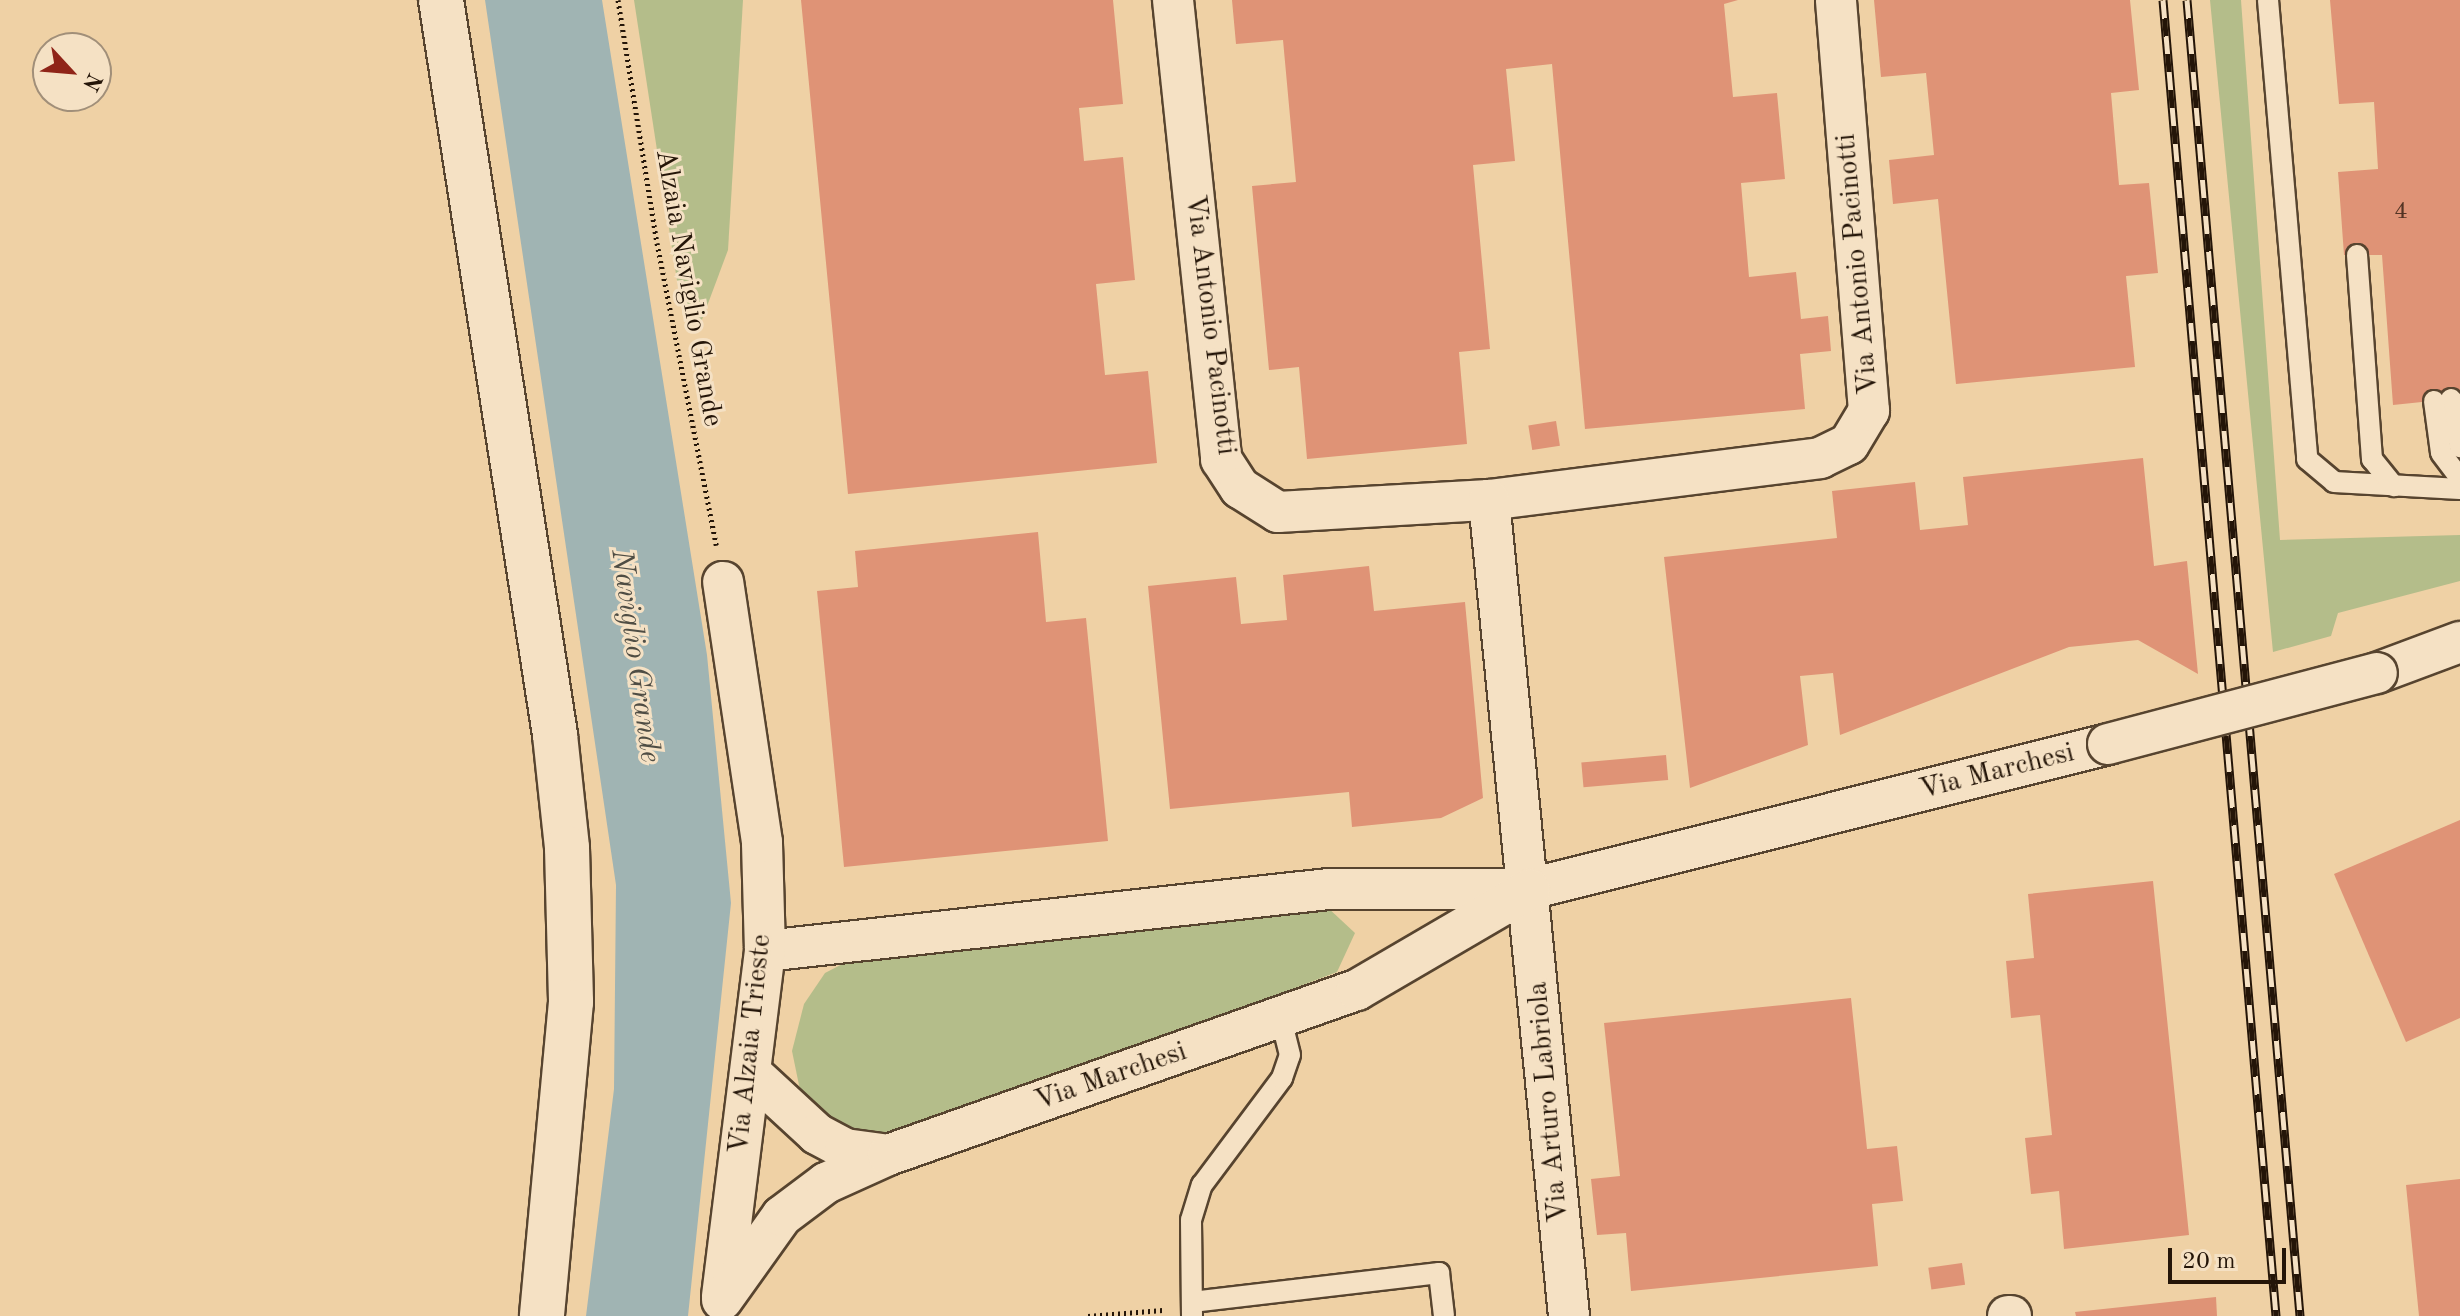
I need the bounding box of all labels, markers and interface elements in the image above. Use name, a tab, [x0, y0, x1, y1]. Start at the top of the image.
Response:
north arrow	[32, 32, 112, 112]
text: N	[78, 69, 105, 94]
street label: Via Antonio Pacinotti	[1830, 132, 1886, 396]
street label: Alzaia Naviglio Grande	[647, 147, 729, 429]
street label: Via Antonio Pacinotti	[1177, 193, 1243, 457]
house number: 4	[2394, 199, 2408, 227]
water label: Naviglio Grande	[602, 547, 668, 765]
street label: Via Marchesi	[1916, 737, 2078, 807]
street label: Via Alzaia Trieste	[723, 933, 779, 1155]
street label: Via Arturo Labriola	[1522, 980, 1576, 1224]
street label: Via Marchesi	[1031, 1035, 1191, 1119]
scale bar	[2172, 1232, 2290, 1282]
text: 20 m	[2182, 1250, 2236, 1274]

